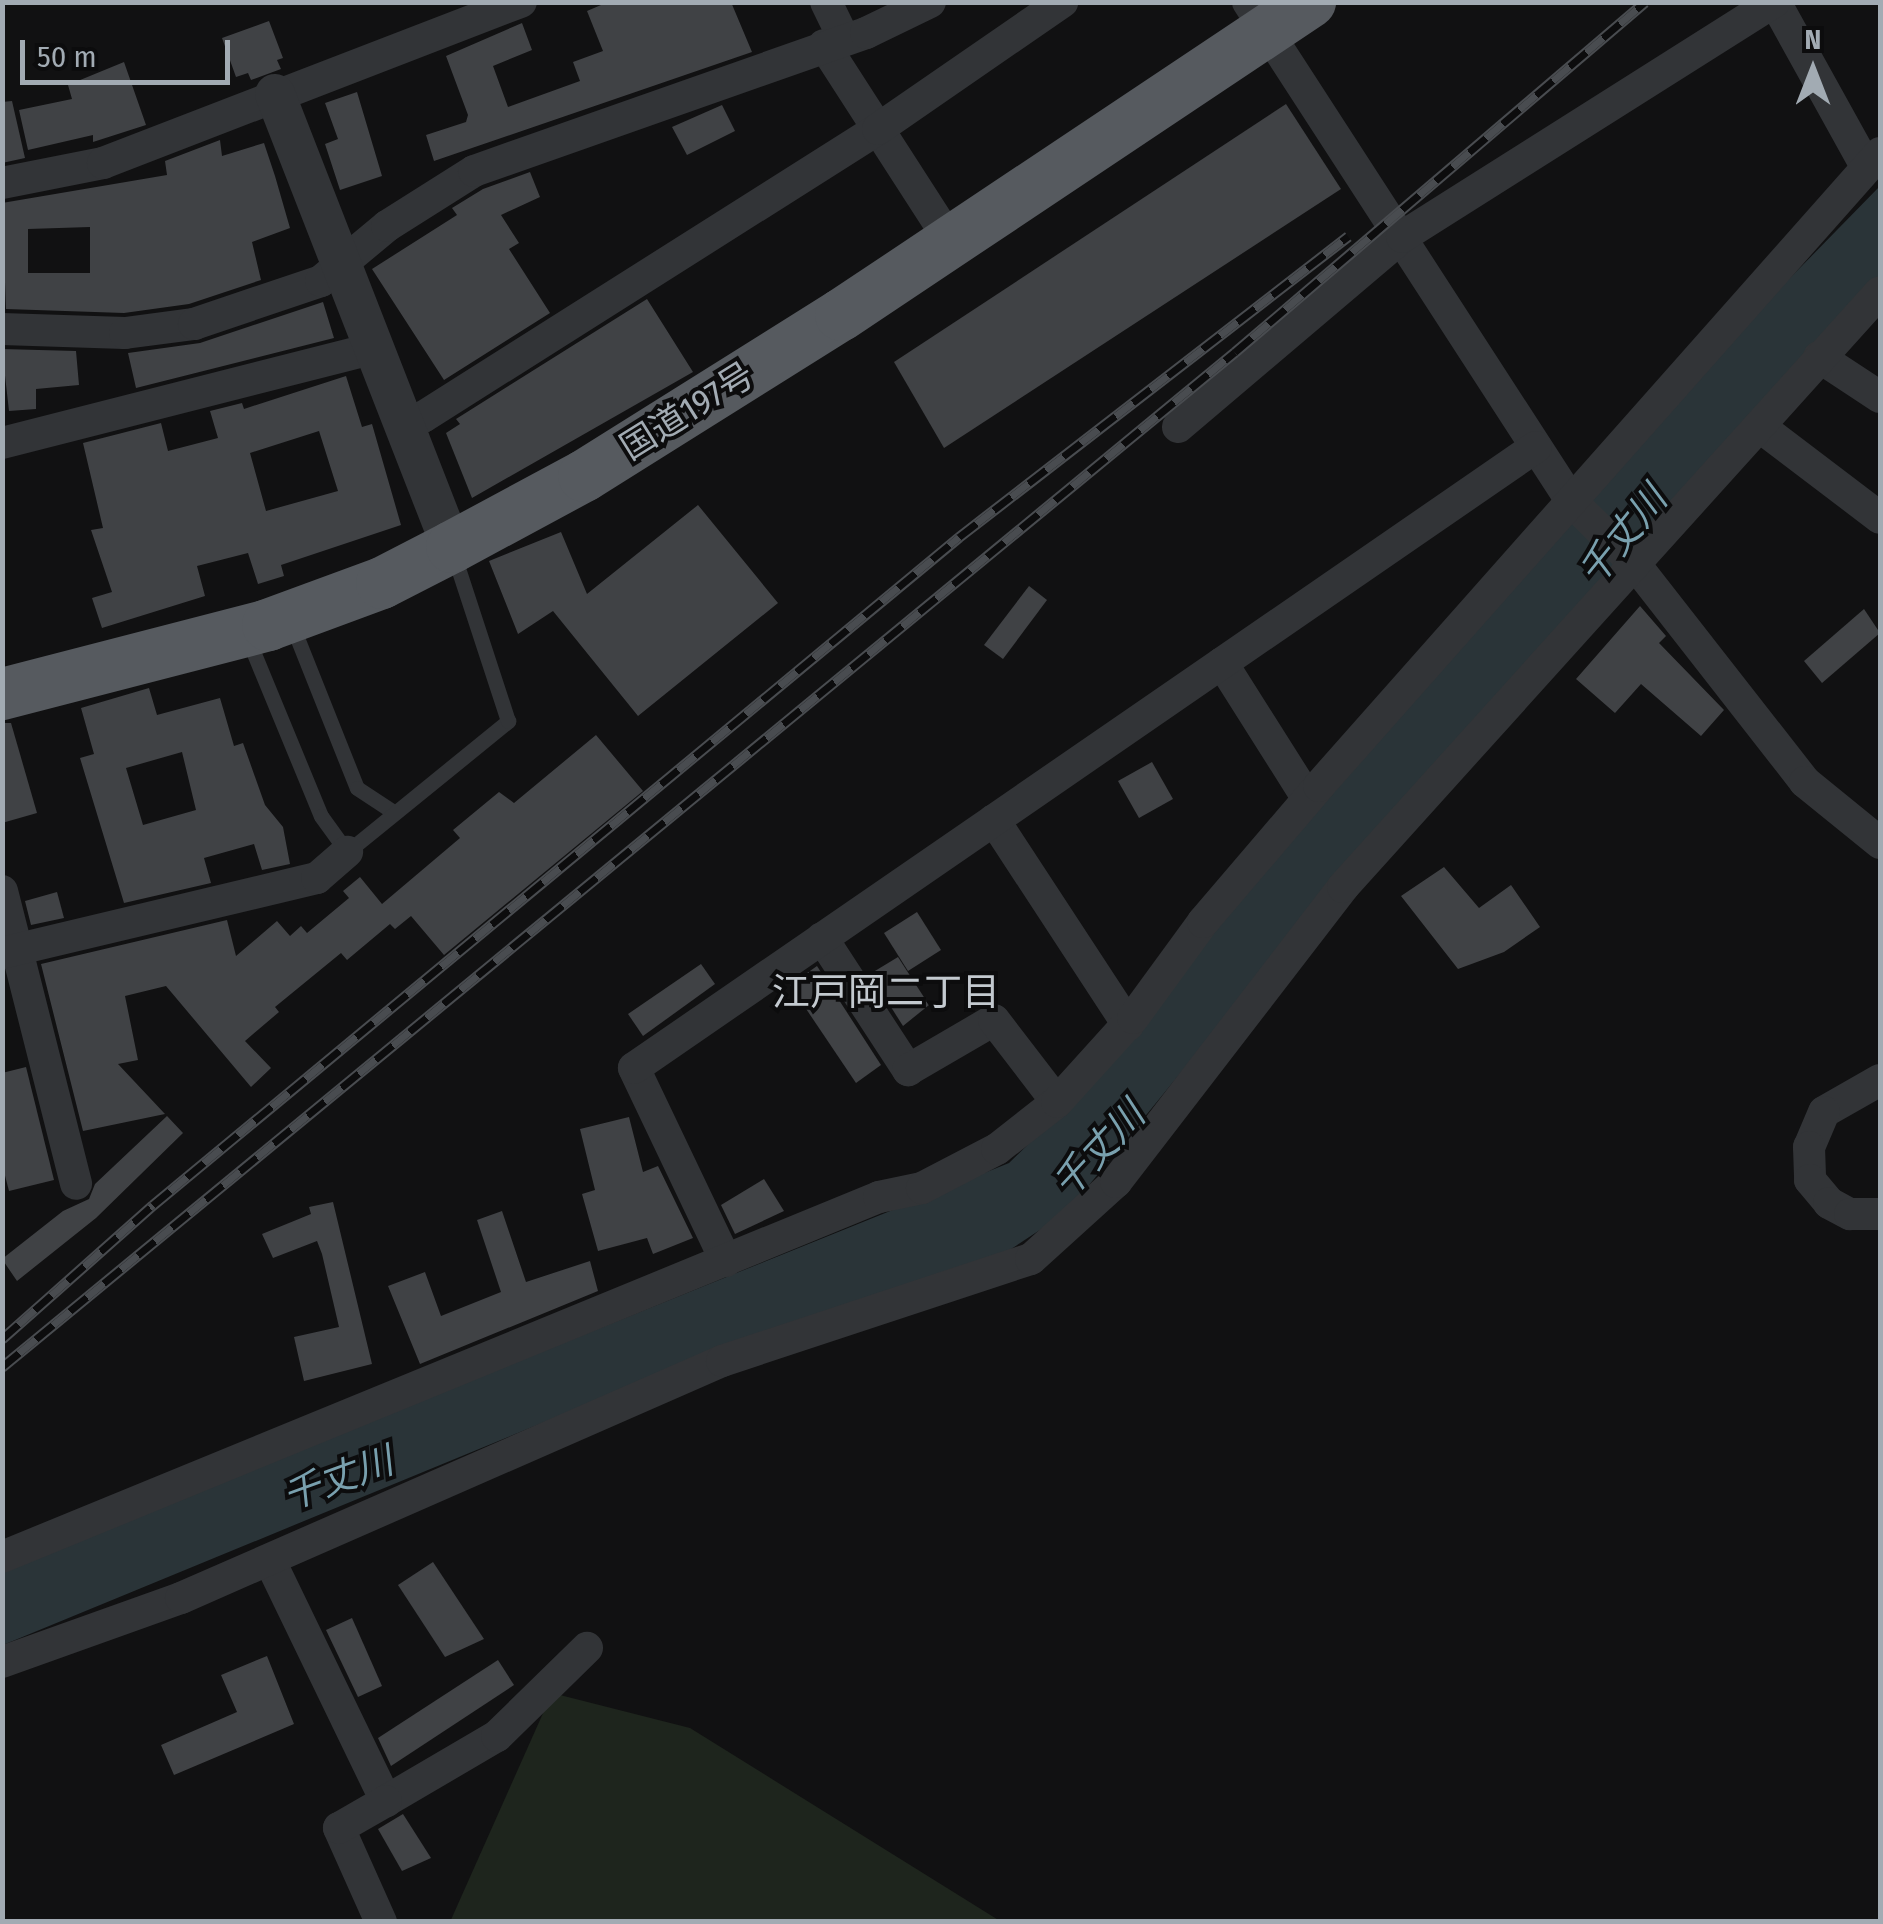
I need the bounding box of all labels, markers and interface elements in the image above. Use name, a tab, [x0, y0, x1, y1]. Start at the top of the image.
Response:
scale bar	[25, 20, 235, 82]
north arrow	[1763, 20, 1863, 120]
text: N	[1805, 23, 1821, 56]
text: 50 m	[37, 39, 97, 75]
street label: 国道197号	[613, 354, 761, 468]
water label: 千丈川	[1569, 477, 1677, 595]
district label: 江戸岡二丁目	[772, 970, 1000, 1016]
water label: 千丈川	[1043, 1093, 1155, 1207]
water label: 千丈川	[277, 1438, 399, 1520]

